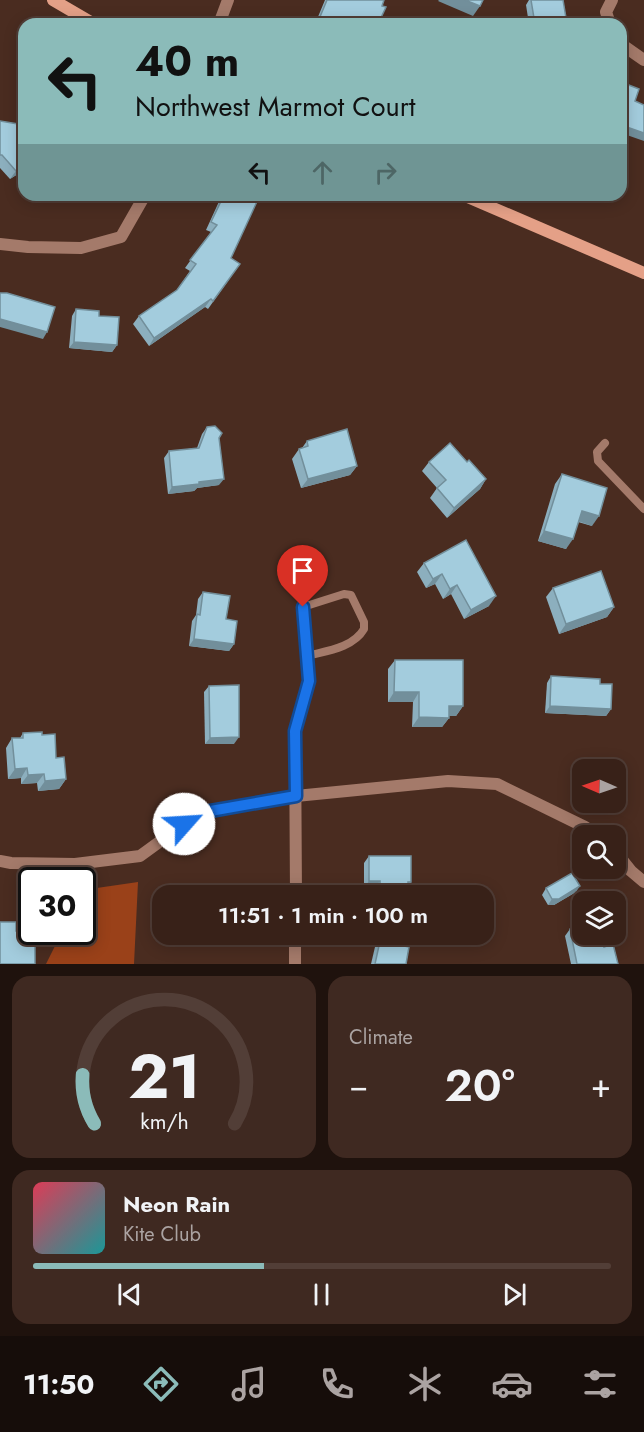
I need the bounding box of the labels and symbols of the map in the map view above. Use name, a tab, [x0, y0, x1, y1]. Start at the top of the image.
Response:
pin	[277, 545, 328, 607]
north arrow	[572, 759, 626, 813]
position arrow	[152, 792, 216, 856]
speed limit sign: 30	[18, 867, 96, 945]

